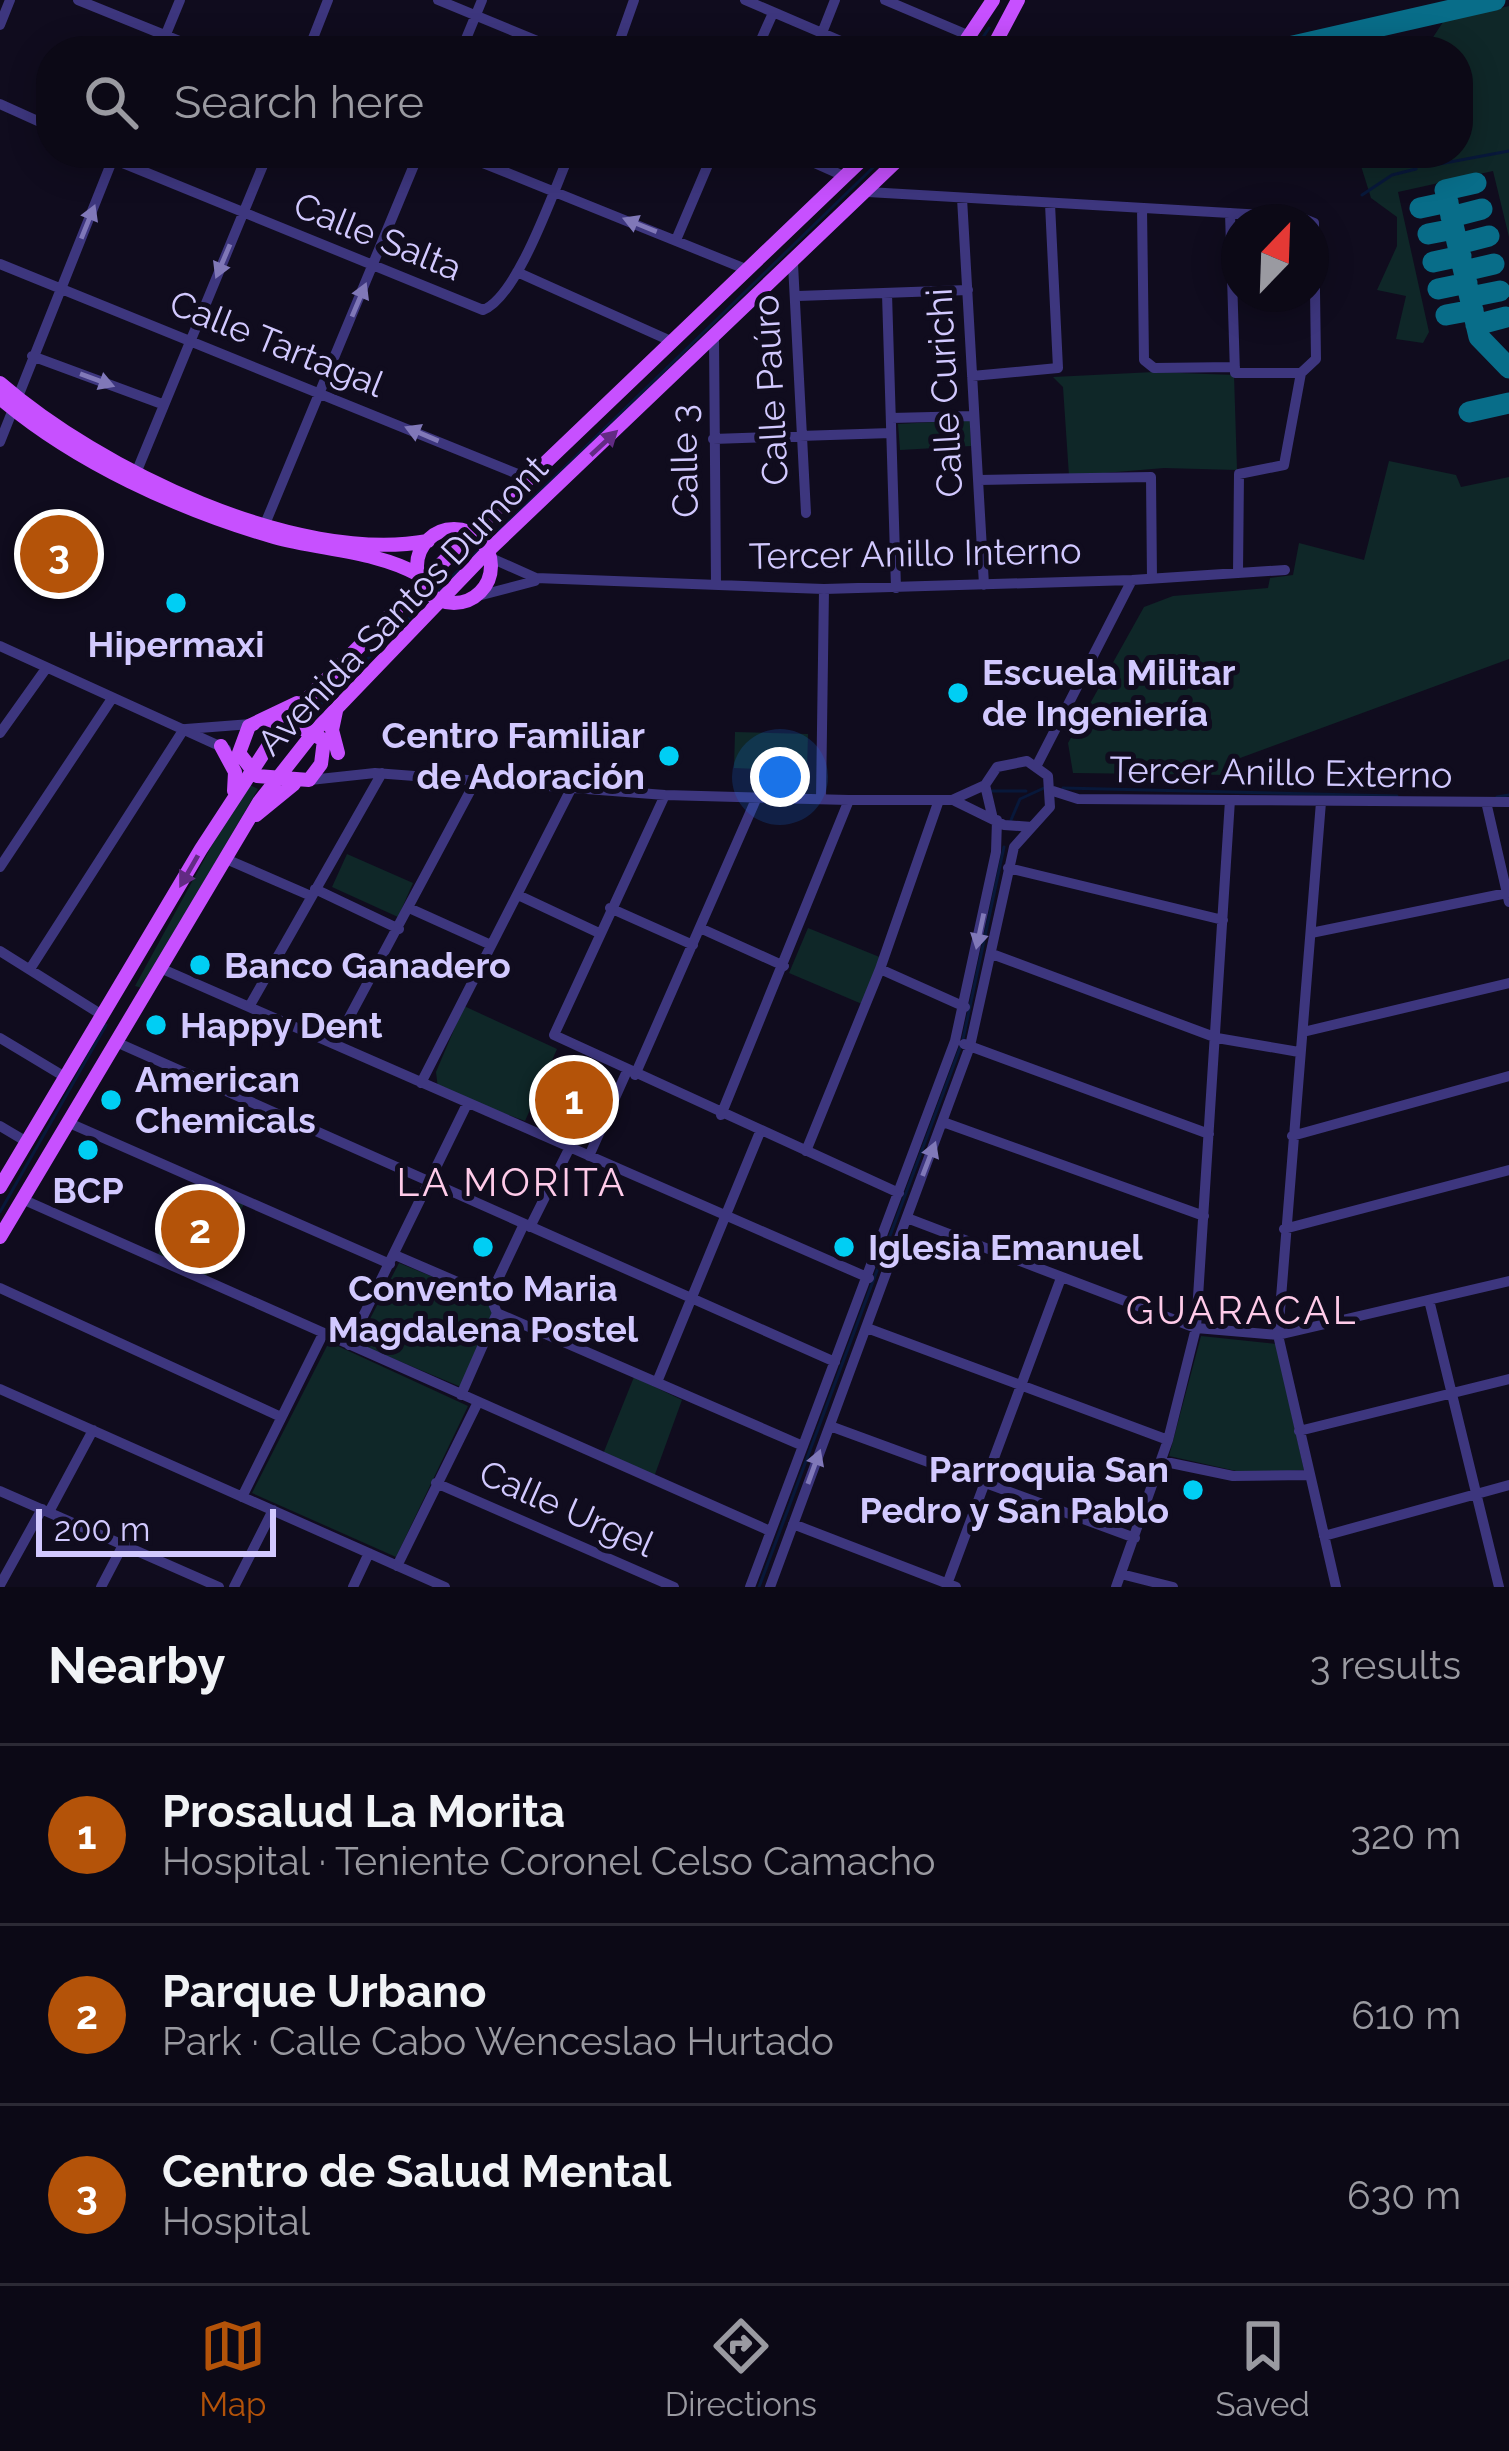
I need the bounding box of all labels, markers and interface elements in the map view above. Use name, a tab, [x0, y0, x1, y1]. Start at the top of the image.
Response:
search box	[36, 36, 1473, 168]
icon: search	[78, 69, 144, 135]
text: Search here	[174, 76, 424, 129]
street label: Calle Salta	[288, 183, 468, 289]
one-way arrow	[79, 203, 98, 239]
north arrow	[1221, 204, 1329, 312]
one-way arrow	[622, 215, 658, 234]
one-way arrow	[213, 244, 232, 280]
street label: Calle Tartagal	[164, 281, 390, 405]
one-way arrow	[350, 282, 370, 317]
street label: Calle Curichi	[918, 287, 970, 499]
street label: Calle Paúro	[744, 294, 796, 486]
one-way arrow	[80, 372, 116, 390]
street label: Calle 3	[662, 404, 706, 518]
one-way arrow	[404, 424, 440, 443]
one-way arrow	[590, 429, 619, 457]
street label: Avenida Santos Dumont	[248, 447, 556, 763]
pin: 3	[20, 509, 98, 599]
street label: Tercer Anillo Interno	[748, 529, 1082, 577]
marker: Hipermaxi	[163, 590, 189, 616]
place label: Hipermaxi	[88, 623, 264, 665]
place label: Escuela Militar de Ingeniería	[982, 651, 1236, 734]
marker: Escuela Militar de Ingeniería	[945, 680, 971, 706]
place label: Centro Familiar de Adoración	[382, 714, 645, 797]
marker: Centro Familiar de Adoración	[656, 743, 682, 769]
your location	[750, 747, 810, 807]
street label: Tercer Anillo Externo	[1109, 748, 1453, 796]
one-way arrow	[179, 854, 200, 887]
one-way arrow	[970, 912, 989, 950]
place label: Banco Ganadero	[224, 944, 511, 986]
marker: Banco Ganadero	[187, 952, 213, 978]
place label: Happy Dent	[180, 1004, 383, 1046]
marker: Happy Dent	[143, 1012, 169, 1038]
pin: 1	[535, 1055, 613, 1145]
place label: American Chemicals	[135, 1058, 316, 1141]
marker: American Chemicals	[98, 1087, 124, 1113]
marker: BCP	[75, 1137, 101, 1163]
one-way arrow	[921, 1140, 940, 1176]
district label: LA MORITA	[397, 1159, 627, 1205]
place label: BCP	[52, 1169, 124, 1211]
pin: 2	[161, 1184, 239, 1274]
place label: Iglesia Emanuel	[868, 1226, 1143, 1268]
marker: Convento Maria Magdalena Postel	[470, 1234, 496, 1260]
marker: Iglesia Emanuel	[831, 1234, 857, 1260]
place label: Convento Maria Magdalena Postel	[328, 1267, 639, 1350]
district label: GUARACAL	[1126, 1287, 1358, 1333]
place label: Parroquia San Pedro y San Pablo	[860, 1448, 1169, 1531]
one-way arrow	[806, 1449, 825, 1485]
street label: Calle Urgel	[473, 1451, 661, 1565]
marker: Parroquia San Pedro y San Pablo	[1180, 1477, 1206, 1503]
scale bar	[36, 1503, 276, 1556]
text: 200 m	[54, 1510, 150, 1549]
text: Nearby	[48, 1635, 225, 1695]
text: 3 results	[1310, 1642, 1461, 1688]
text: Prosalud La Morita	[162, 1785, 565, 1838]
text: 1	[77, 1812, 97, 1858]
text: 320 m	[1350, 1812, 1461, 1858]
text: Hospital · Teniente Coronel Celso Camacho	[162, 1838, 935, 1884]
text: Parque Urbano	[162, 1965, 486, 2018]
text: 2	[76, 1992, 98, 2038]
text: 610 m	[1351, 1992, 1461, 2038]
text: Park · Calle Cabo Wenceslao Hurtado	[162, 2018, 834, 2064]
text: Centro de Salud Mental	[162, 2145, 671, 2198]
text: 3	[76, 2172, 98, 2218]
text: 630 m	[1347, 2172, 1461, 2218]
text: Hospital	[162, 2198, 310, 2244]
tab: Map	[199, 2313, 266, 2424]
tab: Directions	[665, 2313, 817, 2424]
tab: Saved	[1215, 2313, 1310, 2424]

